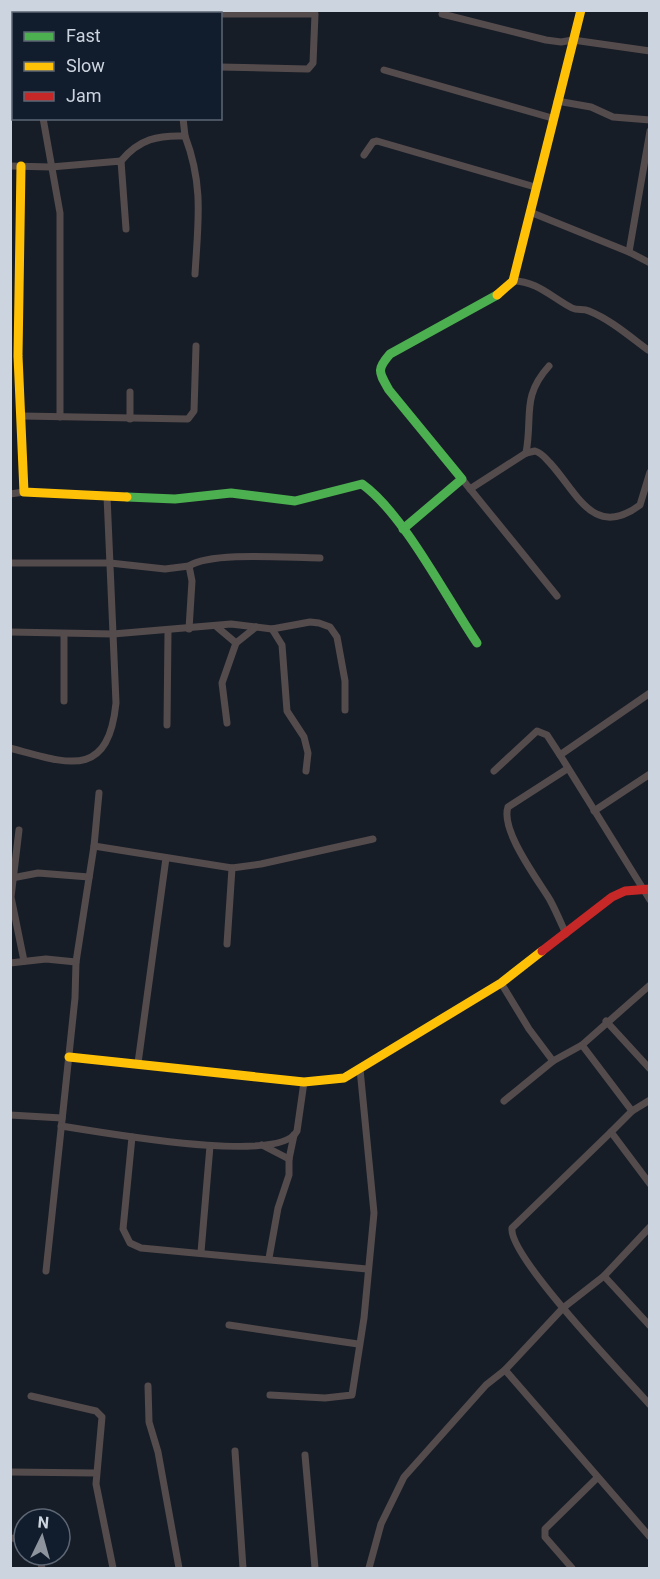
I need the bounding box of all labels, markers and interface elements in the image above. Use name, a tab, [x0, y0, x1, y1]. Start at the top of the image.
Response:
legend	[12, 12, 222, 120]
text: Fast	[66, 25, 101, 46]
text: Slow	[66, 55, 105, 76]
text: Jam	[66, 85, 102, 106]
north arrow	[12, 1507, 72, 1567]
text: N	[37, 1513, 50, 1533]

